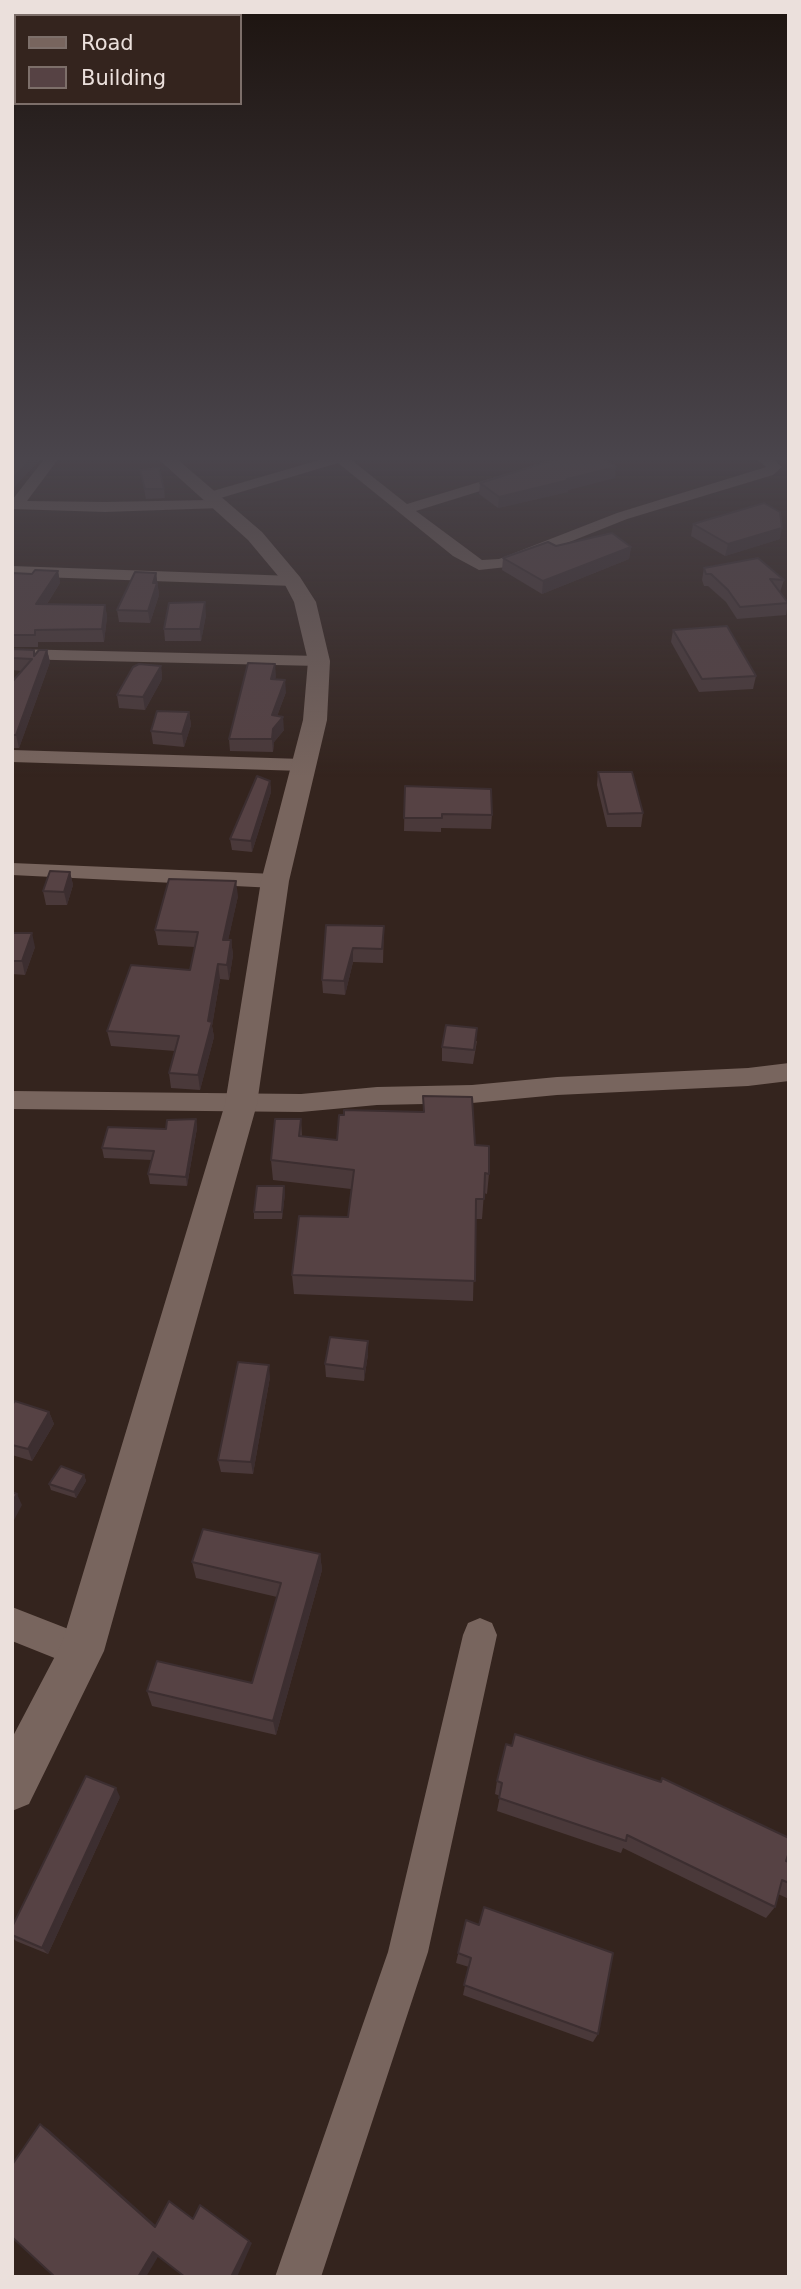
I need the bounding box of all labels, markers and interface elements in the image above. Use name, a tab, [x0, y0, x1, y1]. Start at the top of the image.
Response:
legend	[14, 14, 242, 105]
text: Road	[81, 31, 134, 55]
text: Building	[81, 66, 166, 90]

